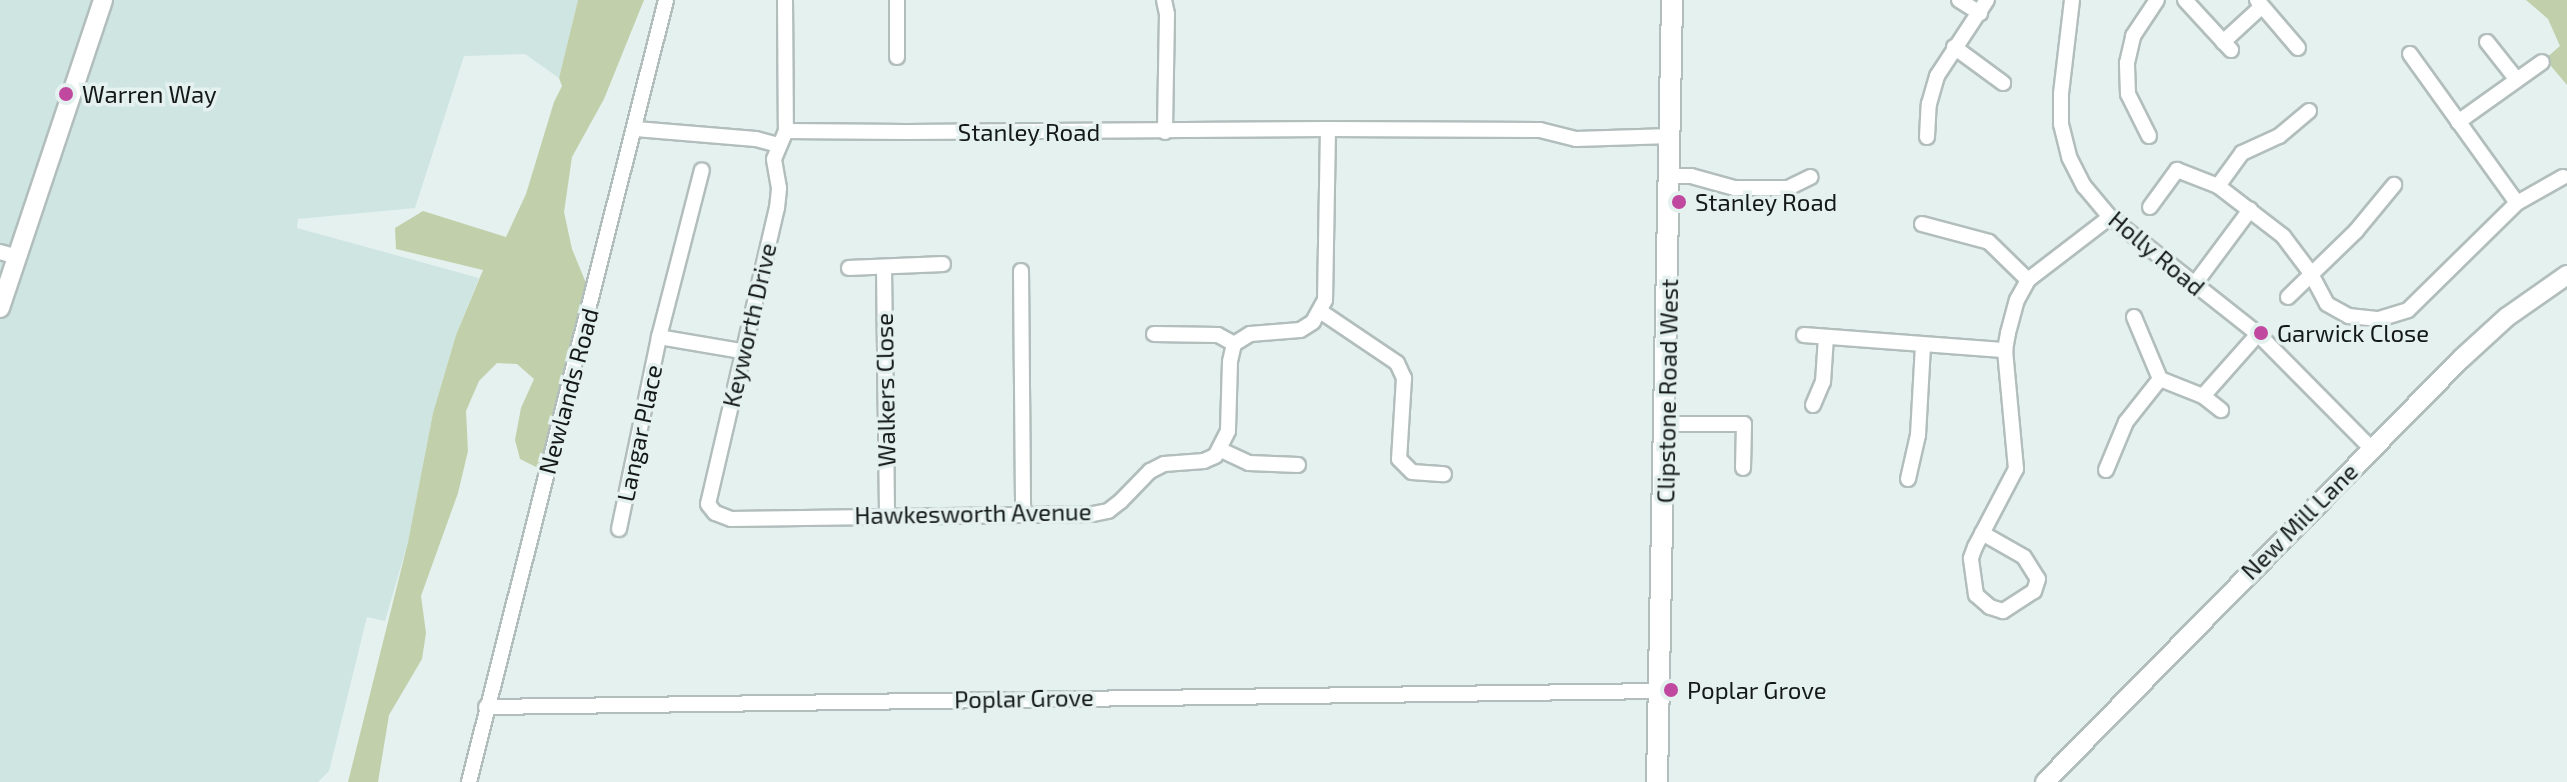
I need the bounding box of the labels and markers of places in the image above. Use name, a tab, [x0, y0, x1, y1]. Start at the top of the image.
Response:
place label: Warren Way	[82, 80, 217, 108]
marker: Warren Way	[57, 85, 75, 103]
place label: Stanley Road	[1695, 188, 1838, 216]
marker: Stanley Road	[1670, 193, 1688, 211]
place label: Garwick Close	[2277, 319, 2429, 347]
marker: Garwick Close	[2252, 324, 2270, 342]
place label: Poplar Grove	[1687, 676, 1827, 704]
marker: Poplar Grove	[1662, 681, 1680, 699]

